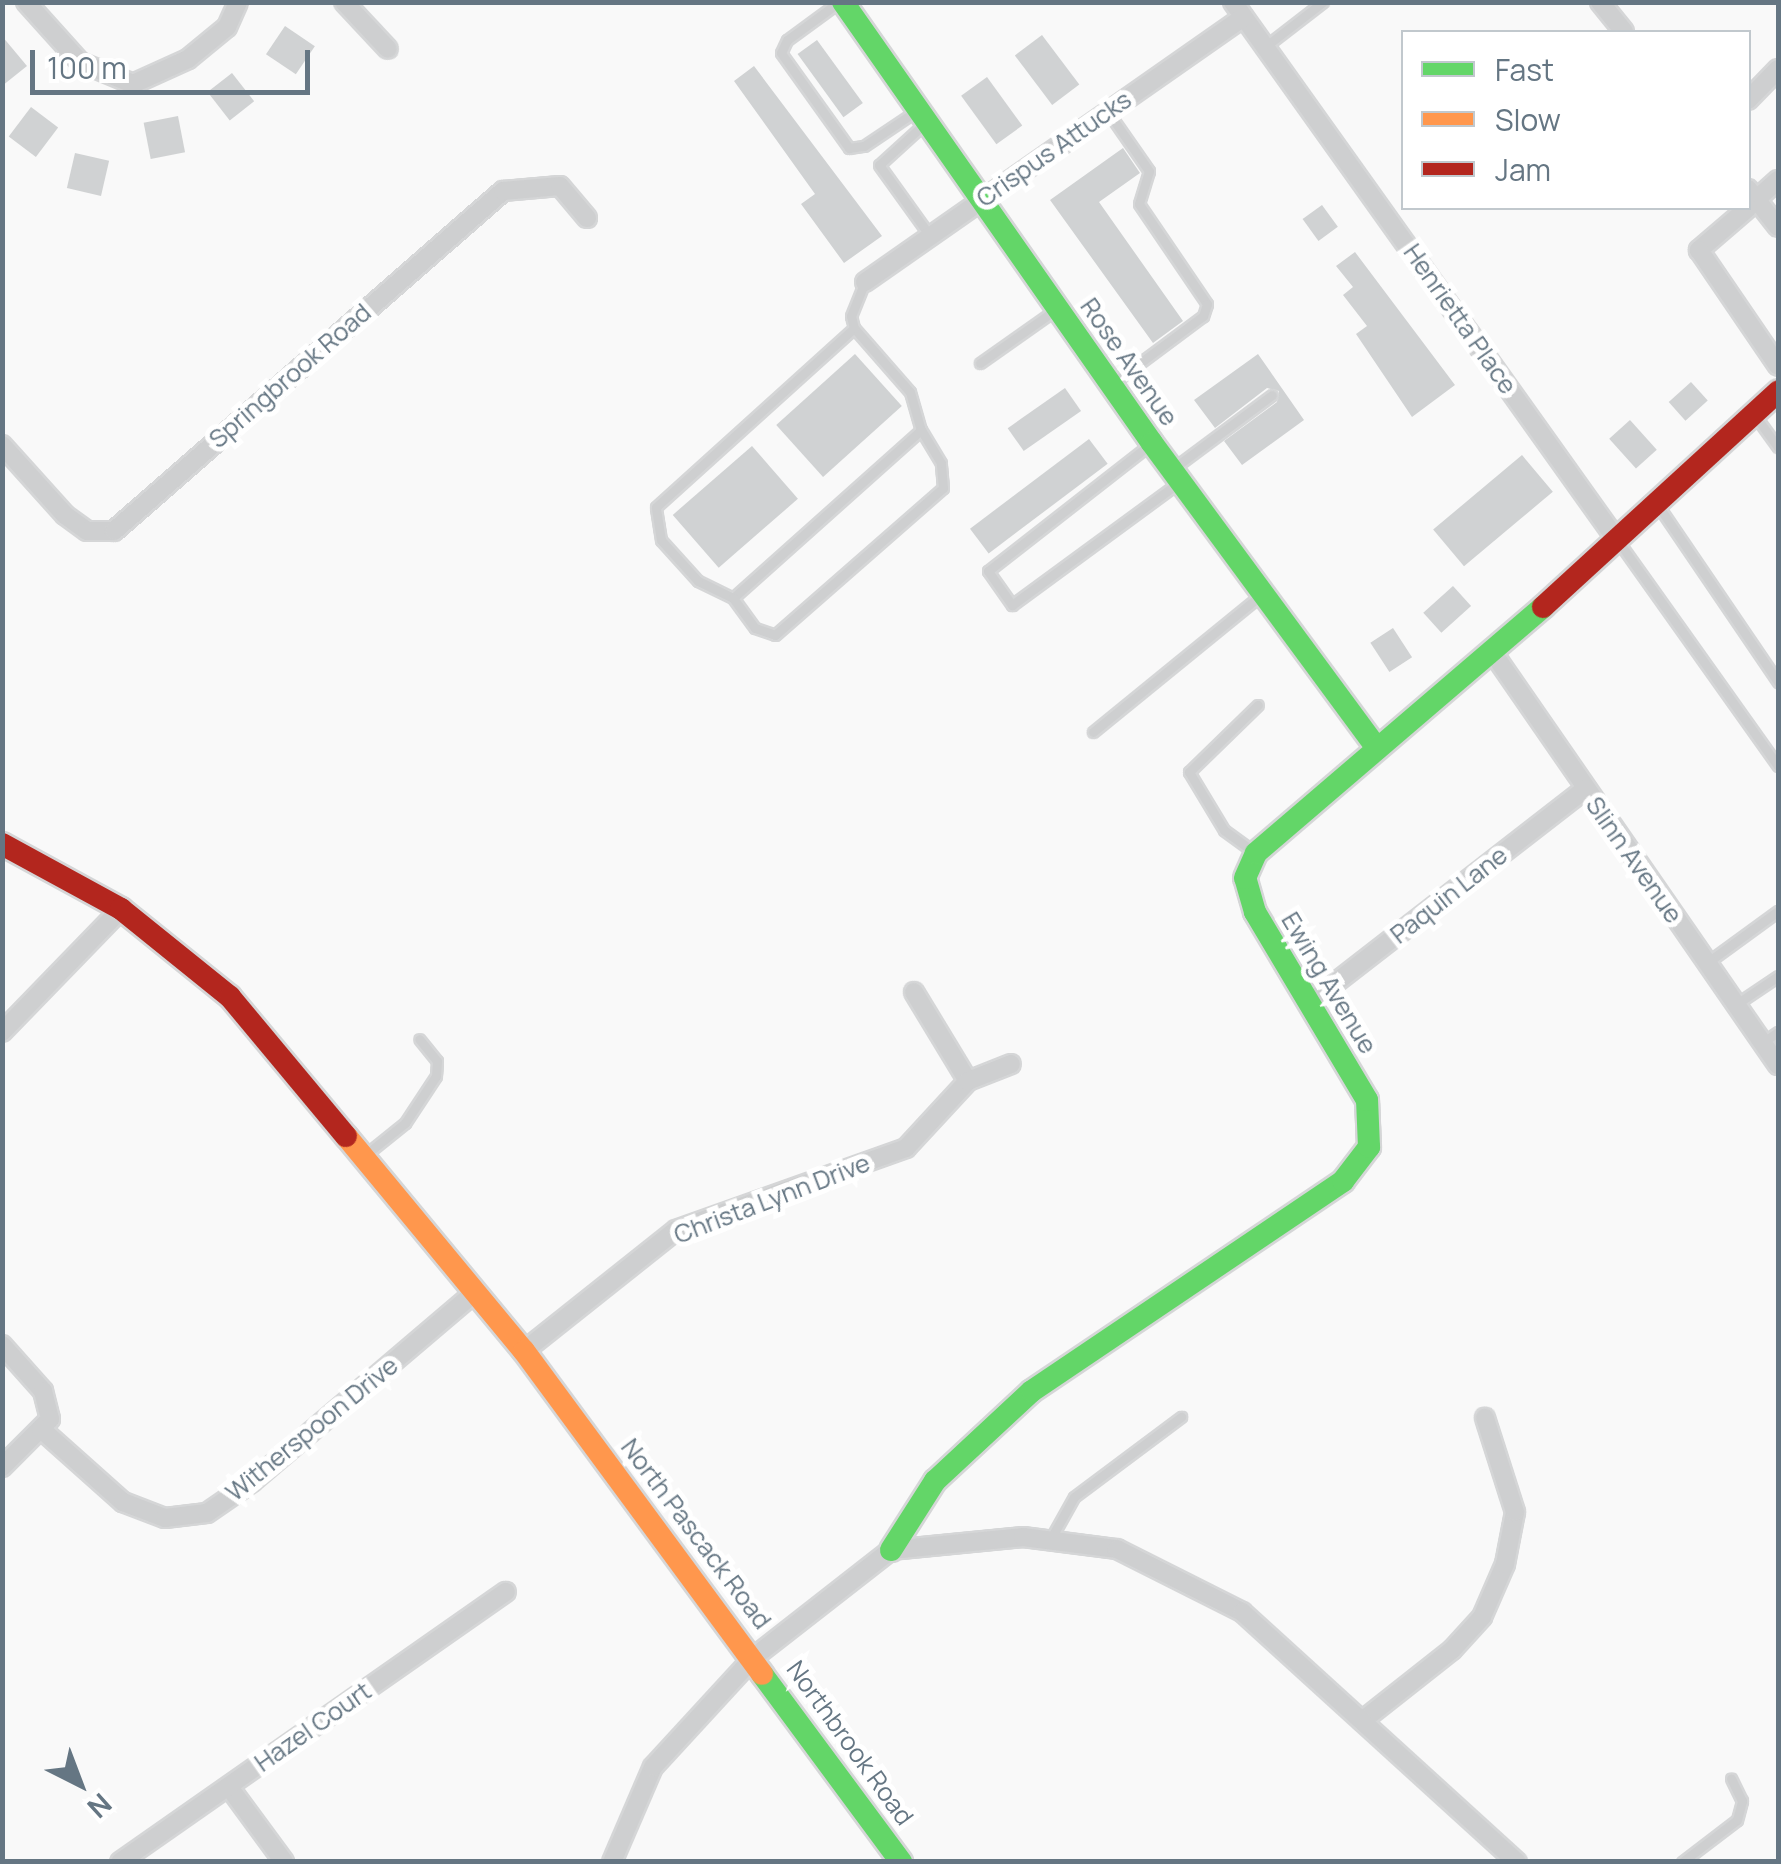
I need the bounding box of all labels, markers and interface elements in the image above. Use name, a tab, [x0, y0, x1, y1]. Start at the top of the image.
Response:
scale bar	[35, 30, 315, 92]
legend	[1401, 30, 1751, 210]
text: 100 m	[47, 47, 127, 88]
text: Fast	[1495, 49, 1554, 90]
street label: Crispus Attucks	[971, 85, 1137, 213]
text: Slow	[1495, 99, 1561, 140]
text: Jam	[1495, 149, 1551, 190]
street label: Henrietta Place	[1397, 238, 1523, 400]
street label: Rose Avenue	[1074, 292, 1184, 432]
street label: Springbrook Road	[203, 298, 377, 454]
street label: Slinn Avenue	[1579, 791, 1689, 929]
street label: Paquin Lane	[1385, 840, 1513, 950]
street label: Ewing Avenue	[1275, 907, 1383, 1059]
street label: Christa Lynn Drive	[670, 1148, 874, 1250]
street label: Witherspoon Drive	[220, 1350, 404, 1508]
street label: North Pascack Road	[615, 1433, 777, 1635]
street label: Northbrook Road	[780, 1655, 920, 1831]
street label: Hazel Court	[249, 1676, 377, 1778]
north arrow	[30, 1734, 130, 1834]
text: N	[80, 1785, 120, 1827]

